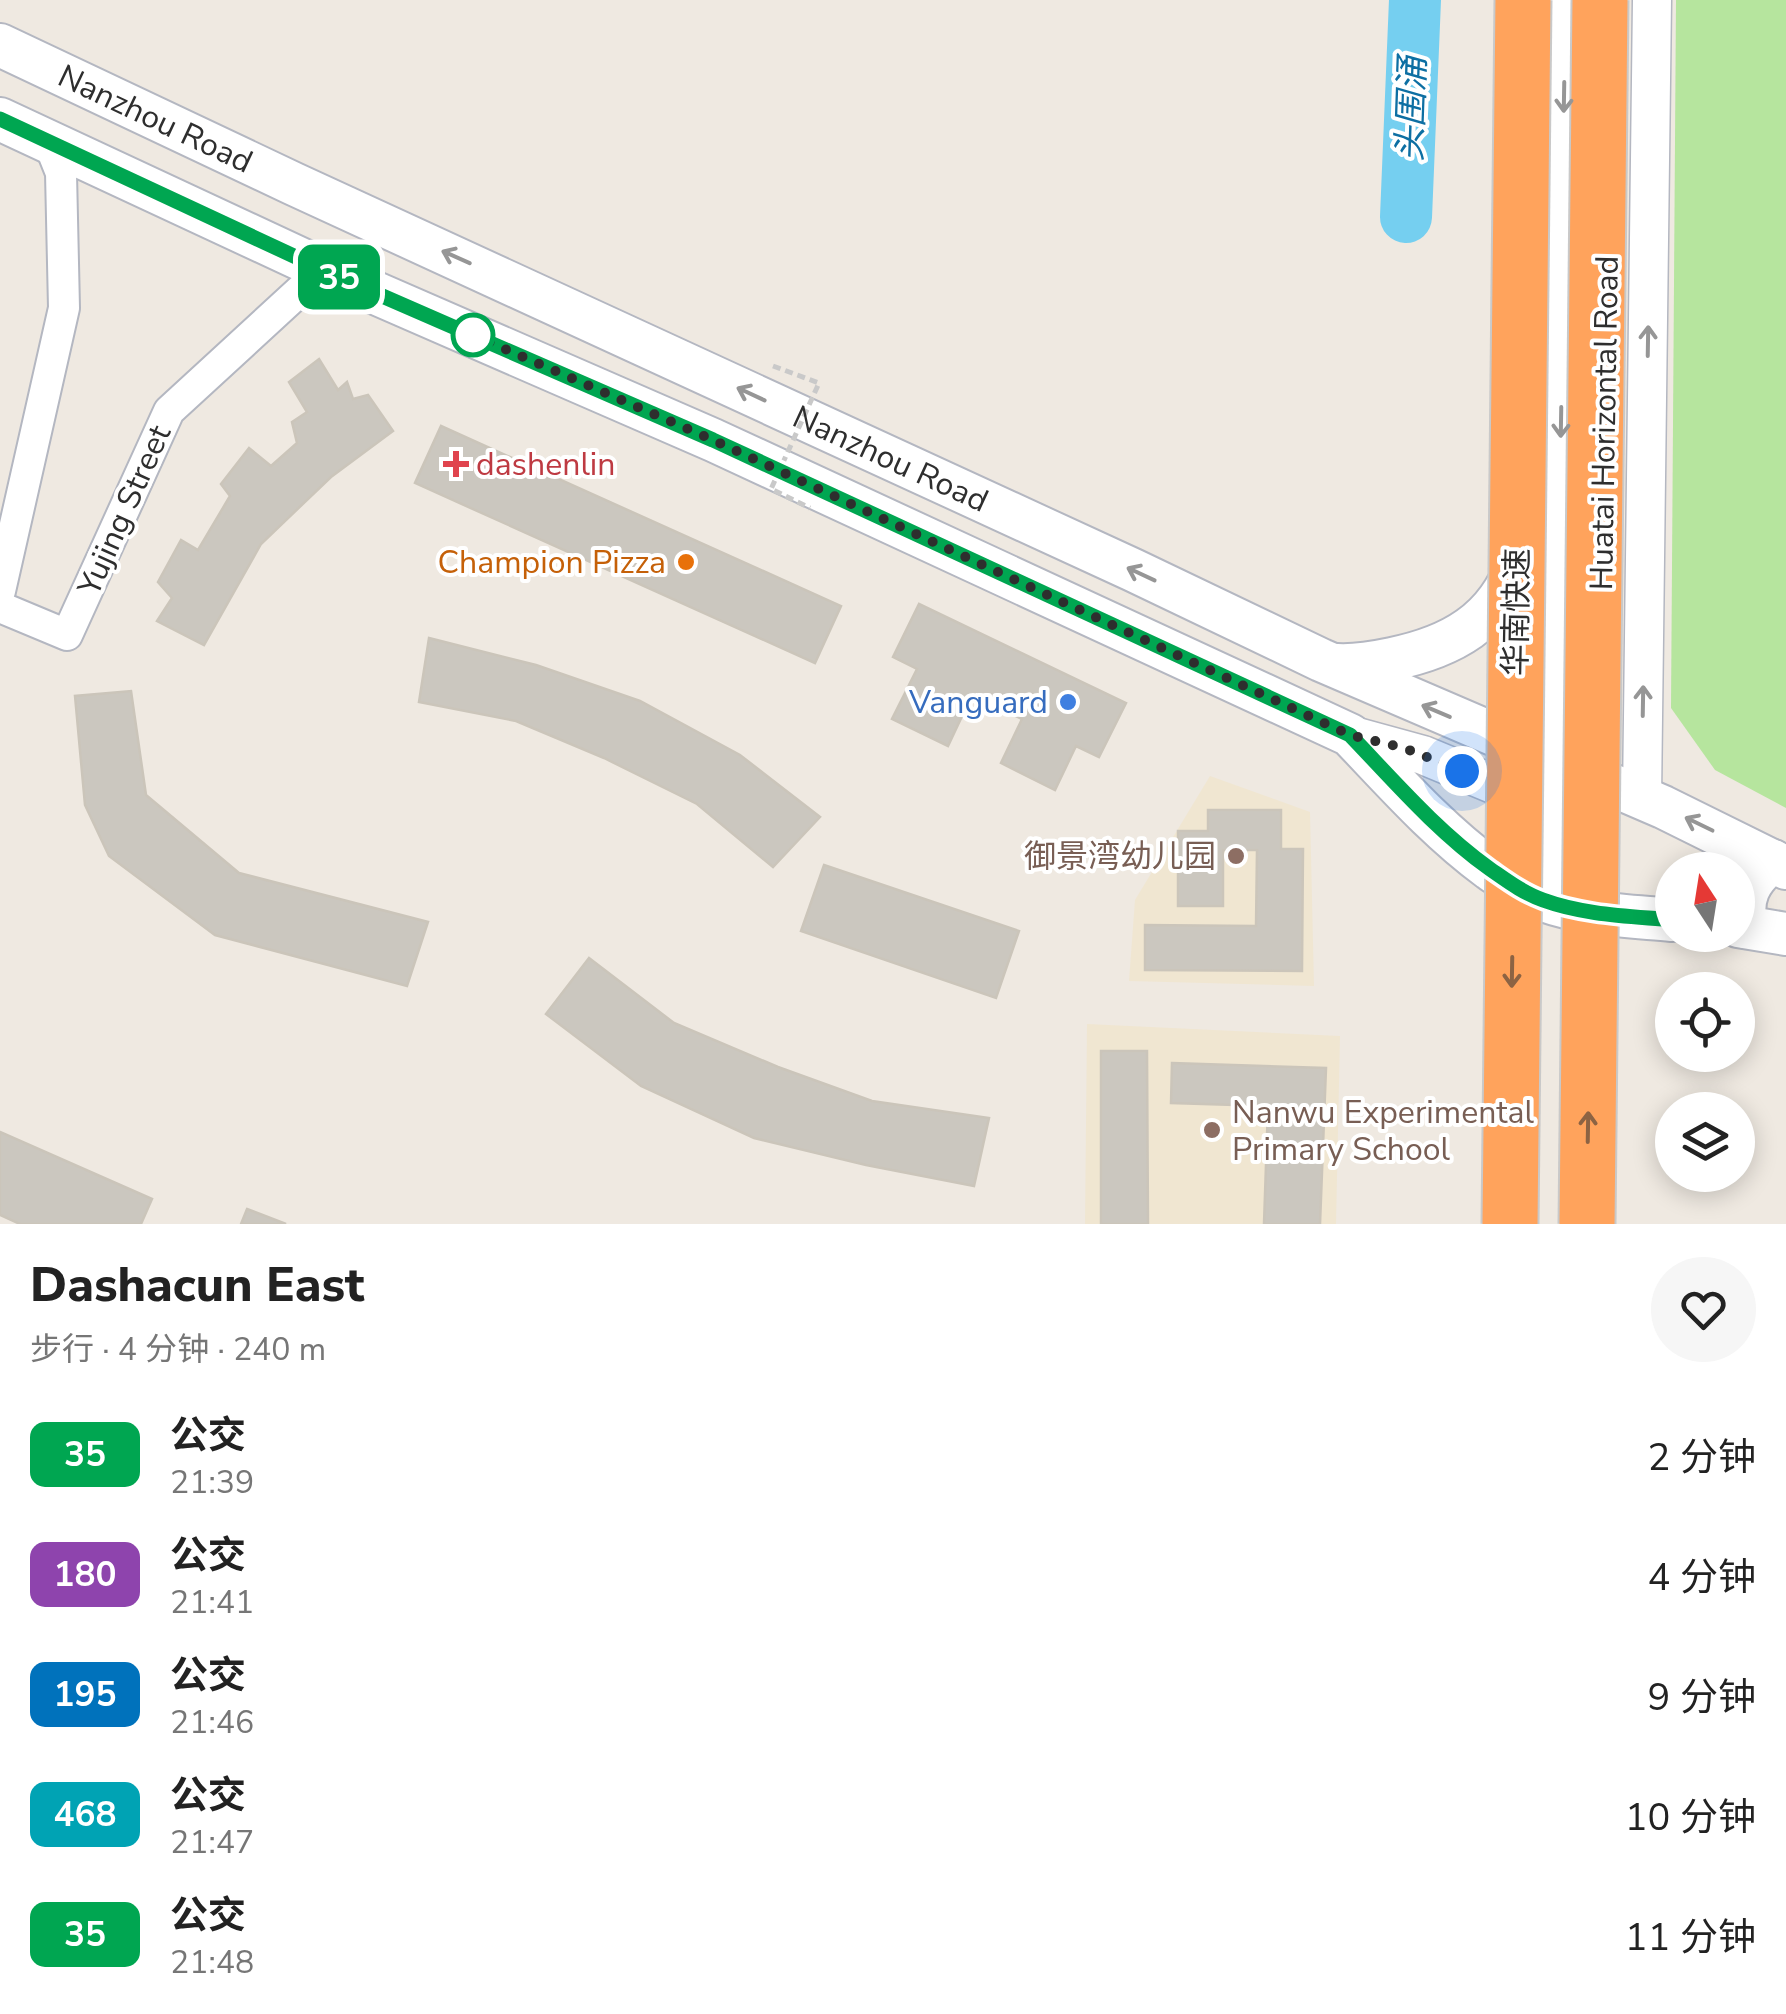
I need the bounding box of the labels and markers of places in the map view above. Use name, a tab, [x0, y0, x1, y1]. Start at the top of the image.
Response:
unlabelled marker	[452, 314, 494, 356]
place label: dashenlin	[476, 443, 615, 486]
marker: dashenlin	[445, 453, 467, 475]
place label: Champion Pizza	[438, 541, 666, 584]
marker: Champion Pizza	[675, 551, 697, 573]
place label: Vanguard	[908, 681, 1048, 724]
marker: Vanguard	[1057, 691, 1079, 713]
place label: 御景湾幼儿园	[1024, 835, 1216, 878]
marker: 御景湾幼儿园	[1225, 845, 1247, 867]
place label: Nanwu Experimental Primary School	[1232, 1091, 1535, 1171]
marker: Nanwu Experimental Primary School	[1201, 1119, 1223, 1141]

